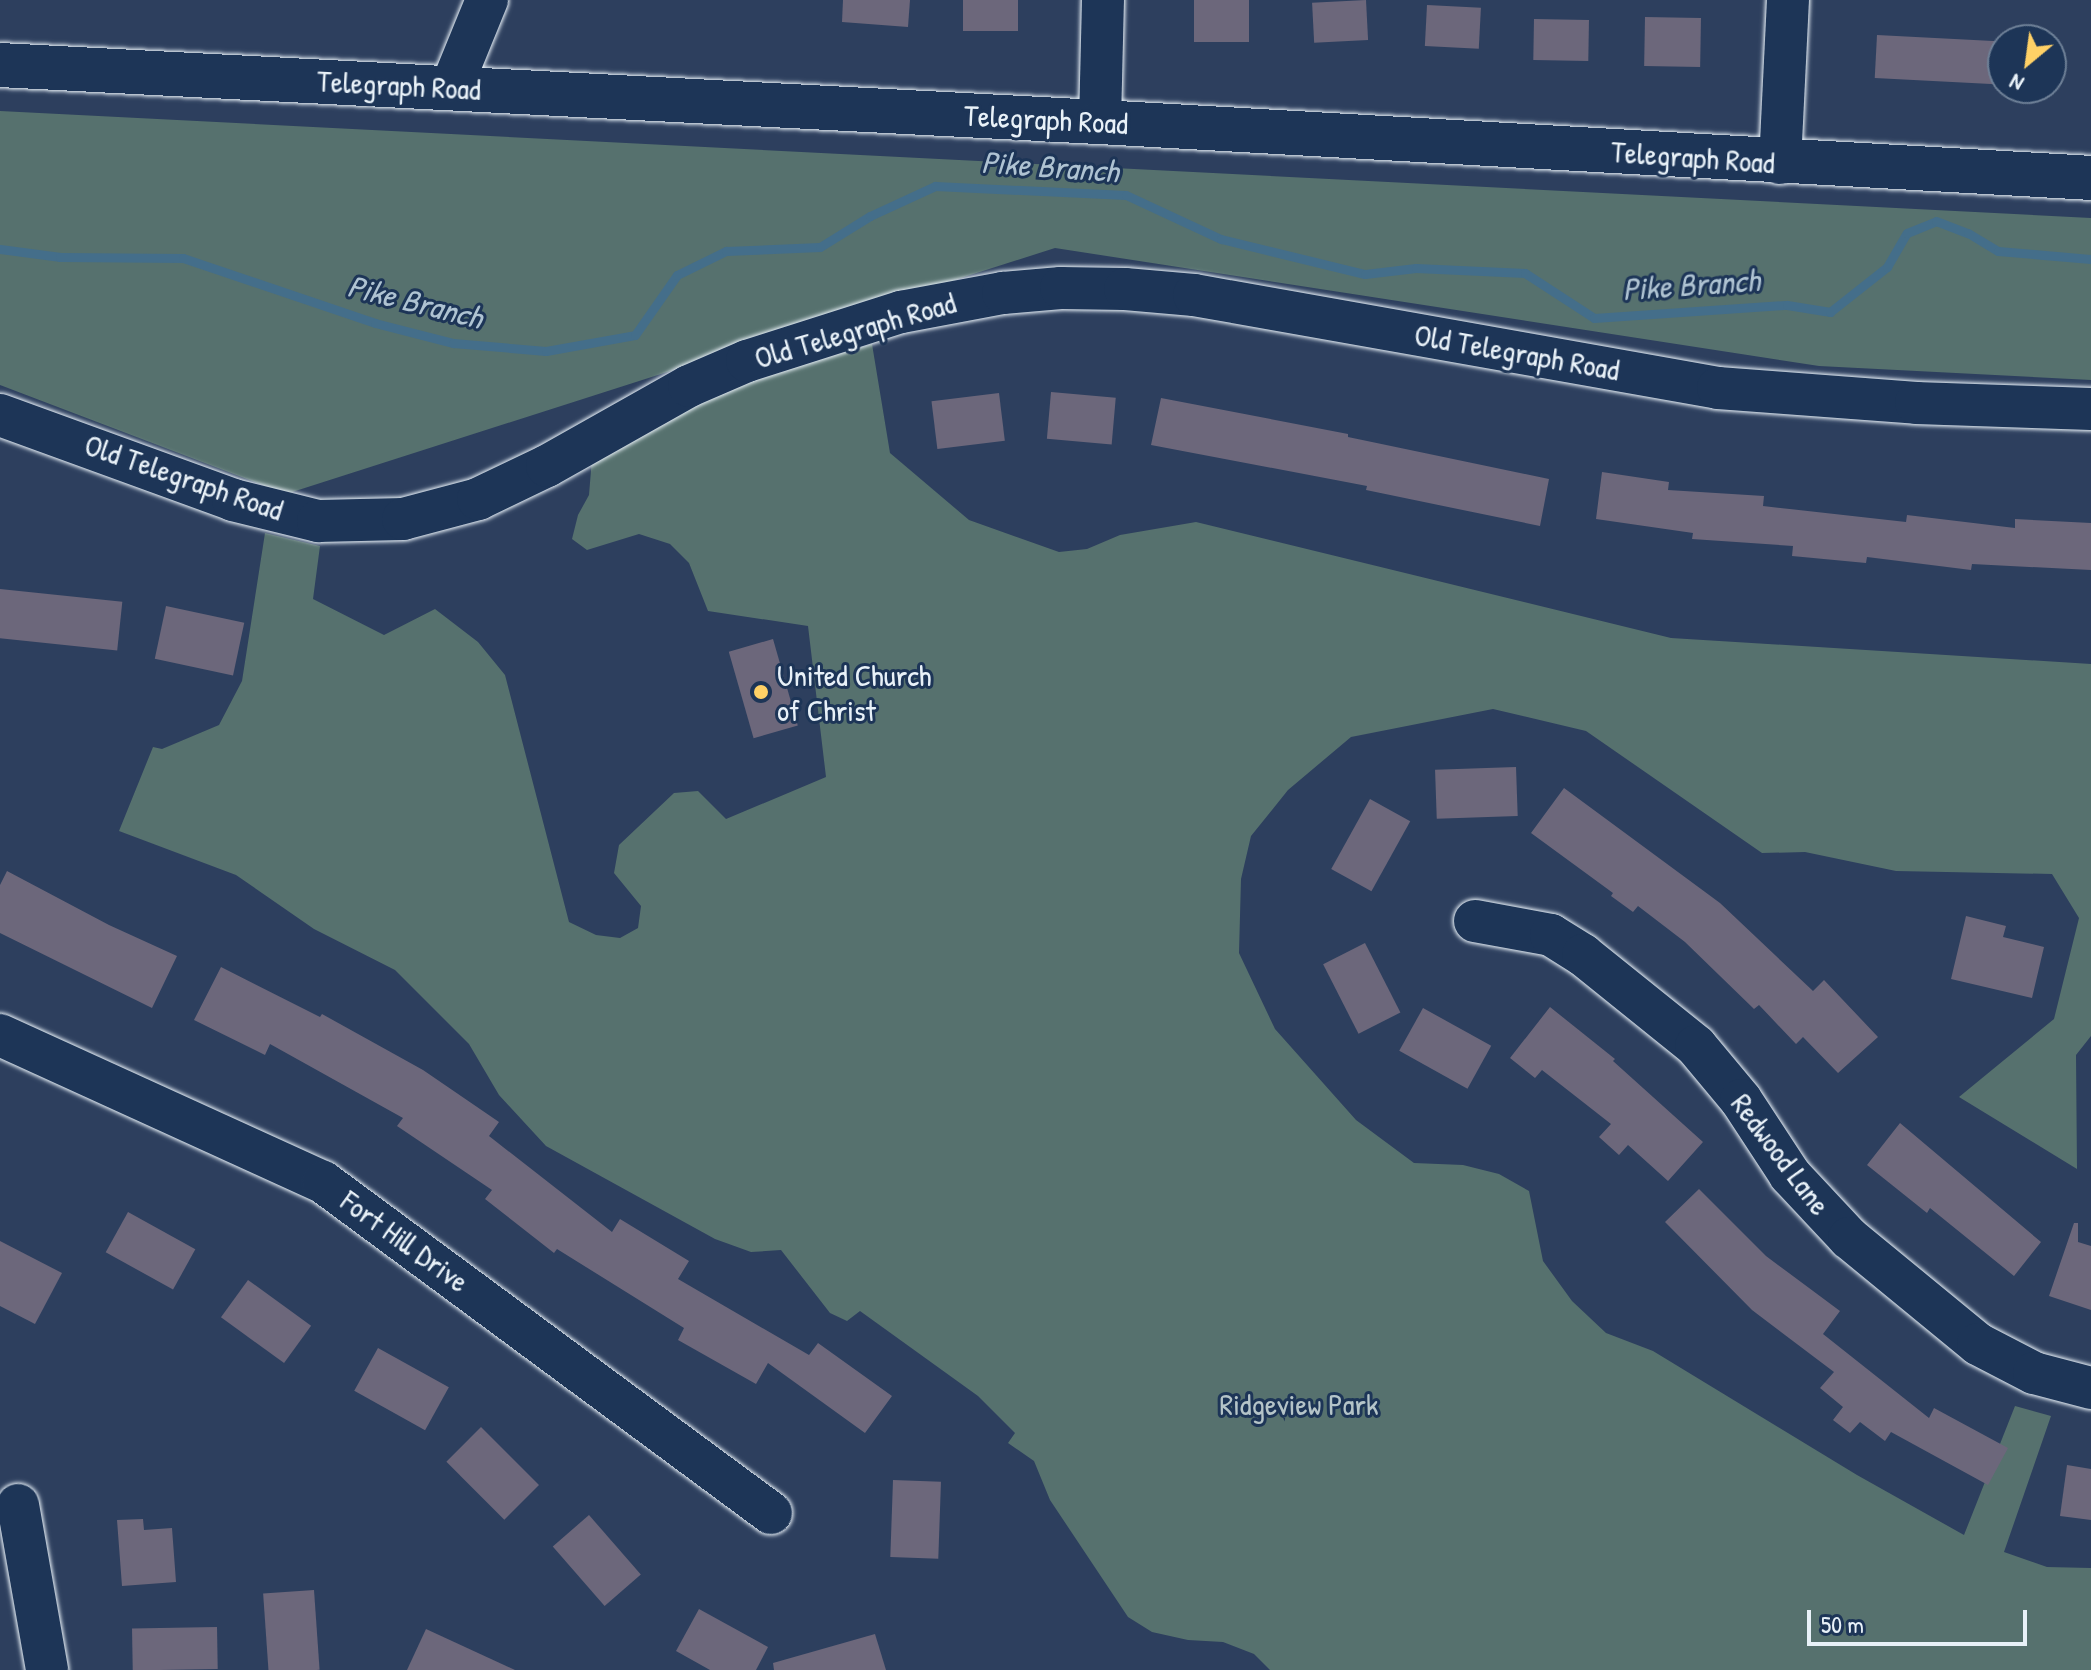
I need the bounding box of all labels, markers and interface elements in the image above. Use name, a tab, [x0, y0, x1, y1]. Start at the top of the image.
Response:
north arrow	[1987, 24, 2067, 104]
street label: Telegraph Road	[316, 63, 482, 107]
text: N	[2004, 67, 2029, 99]
street label: Telegraph Road	[963, 97, 1129, 141]
street label: Telegraph Road	[1610, 133, 1776, 181]
water label: Pike Branch	[980, 143, 1120, 191]
water label: Pike Branch	[1621, 261, 1761, 309]
water label: Pike Branch	[344, 267, 486, 337]
street label: Old Telegraph Road	[750, 284, 960, 376]
street label: Old Telegraph Road	[1412, 316, 1622, 388]
street label: Old Telegraph Road	[80, 426, 288, 528]
place label: United Church of Christ	[777, 657, 931, 728]
marker: United Church of Christ	[752, 683, 770, 701]
street label: Redwood Lane	[1724, 1086, 1838, 1222]
street label: Fort Hill Drive	[334, 1183, 476, 1299]
park label: Ridgeview Park	[1220, 1386, 1378, 1422]
scale bar	[1811, 1594, 2031, 1644]
text: 50 m	[1821, 1608, 1864, 1640]

